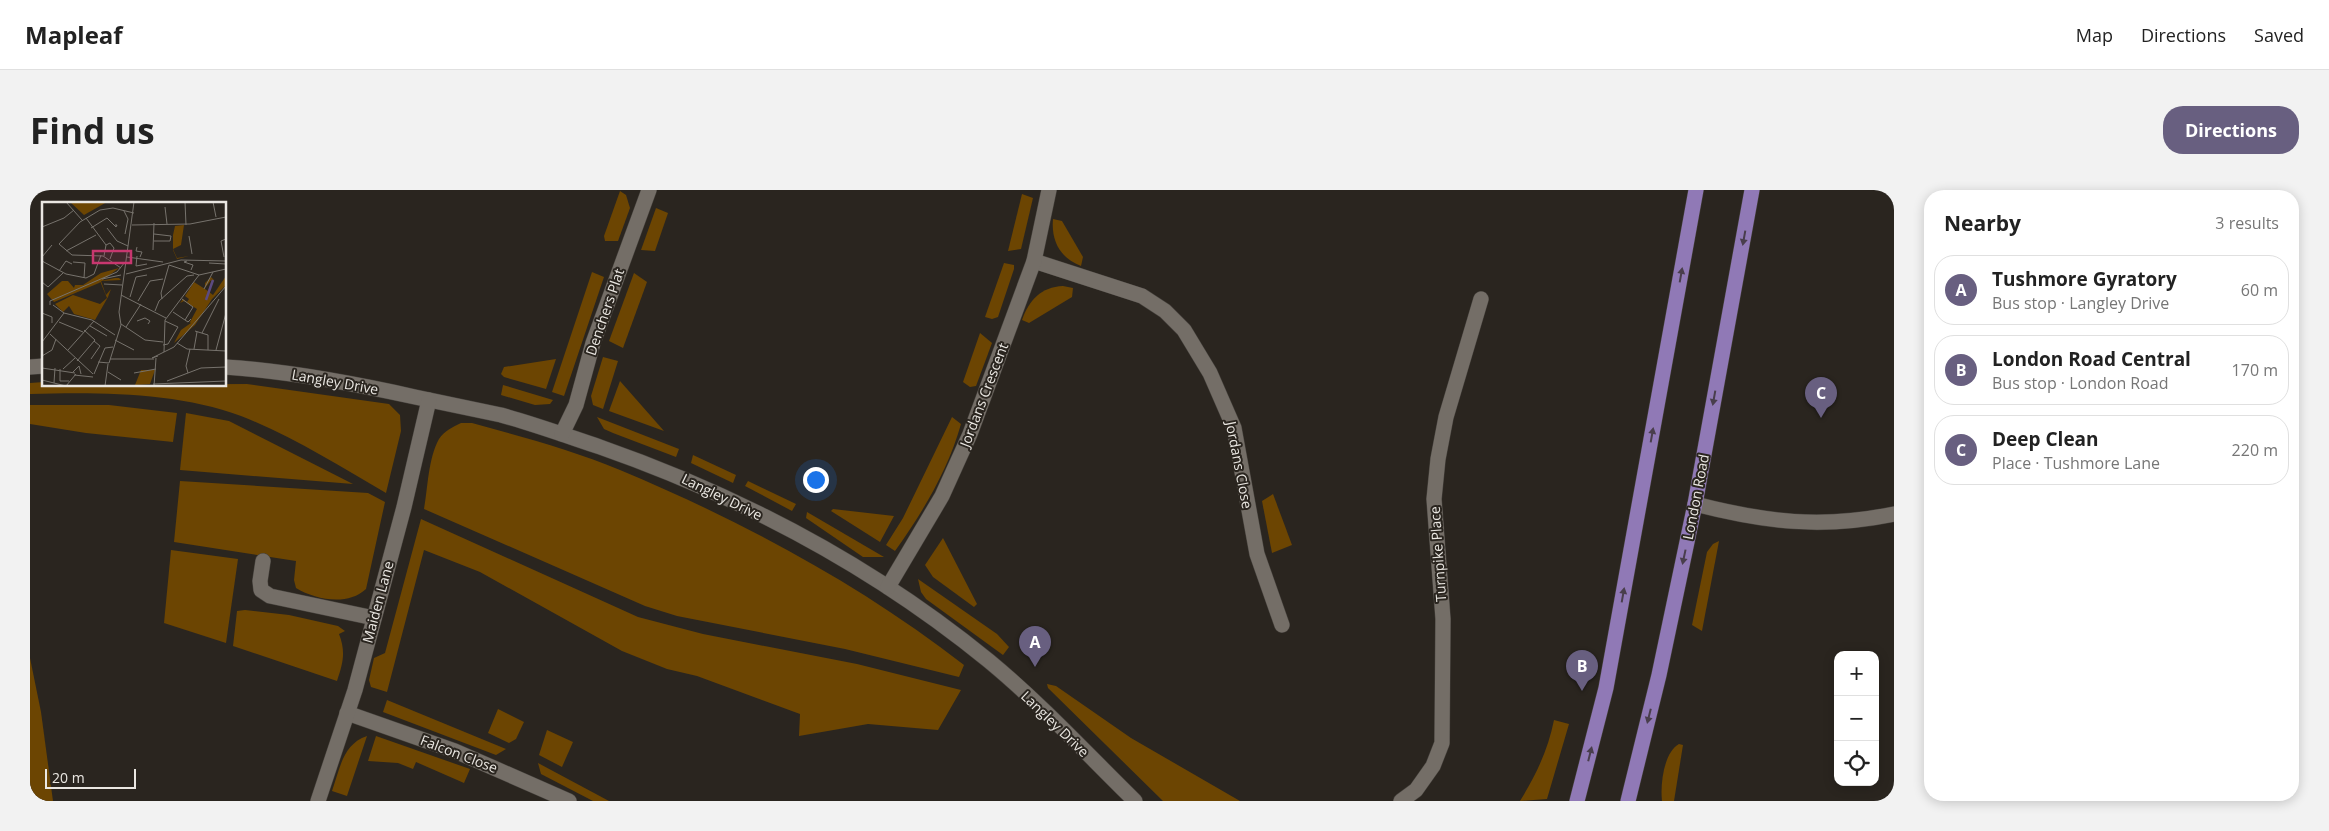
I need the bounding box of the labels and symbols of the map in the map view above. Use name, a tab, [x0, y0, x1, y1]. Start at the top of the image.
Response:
inset map	[42, 202, 226, 386]
one-way arrow	[1739, 230, 1747, 246]
street label: Denchers Plat	[581, 266, 628, 358]
one-way arrow	[1677, 267, 1685, 283]
street label: Jordans Crescent	[954, 340, 1012, 452]
street label: Langley Drive	[290, 365, 380, 398]
pin: C	[1805, 377, 1837, 418]
one-way arrow	[1710, 390, 1718, 406]
street label: Jordans Close	[1221, 418, 1257, 510]
one-way arrow	[1648, 426, 1656, 442]
street label: London Road	[1678, 452, 1713, 541]
your location	[803, 467, 829, 493]
street label: Langley Drive	[679, 469, 766, 524]
street label: Turnpike Place	[1425, 505, 1450, 603]
one-way arrow	[1679, 550, 1687, 566]
street label: Maiden Lane	[357, 559, 398, 645]
one-way arrow	[1619, 587, 1627, 602]
pin: A	[1019, 626, 1051, 667]
pin: B	[1566, 650, 1598, 691]
street label: Langley Drive	[1017, 686, 1094, 761]
one-way arrow	[1645, 709, 1653, 724]
street label: Falcon Close	[418, 730, 501, 777]
one-way arrow	[1586, 746, 1594, 761]
scale bar	[45, 766, 136, 789]

